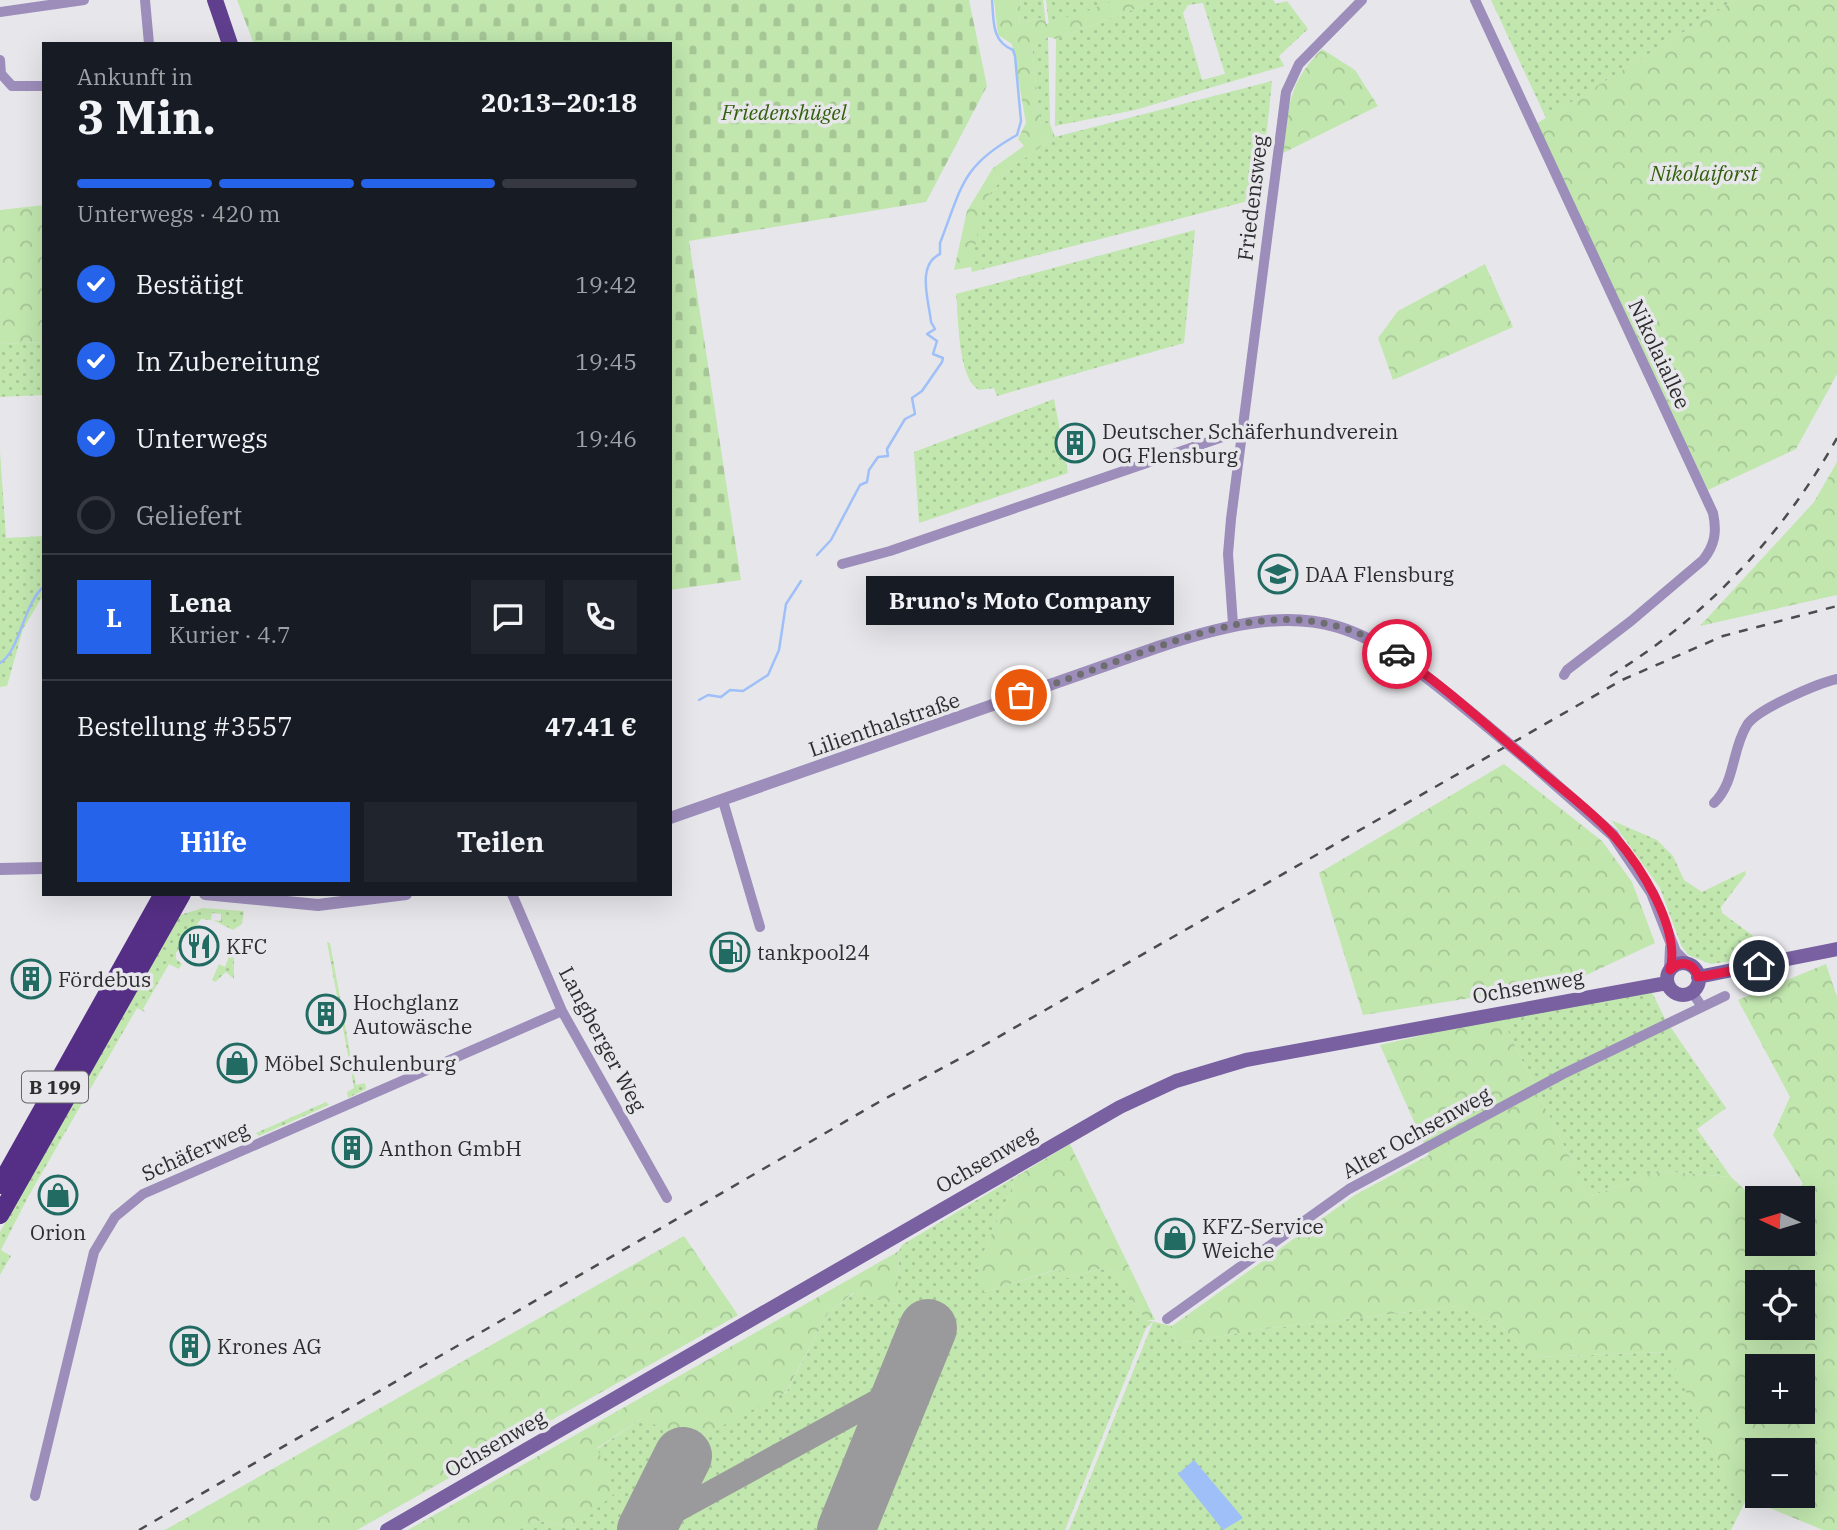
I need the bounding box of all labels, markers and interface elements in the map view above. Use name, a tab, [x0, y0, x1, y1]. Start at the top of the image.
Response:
text: Ankunft in	[77, 61, 193, 91]
text: 20:13–20:18	[481, 85, 637, 119]
text: 3 Min.	[77, 87, 216, 147]
park label: Friedenshügel	[720, 98, 848, 126]
street label: Friedensweg	[1230, 133, 1274, 262]
park label: Nikolaiforst	[1649, 159, 1758, 187]
text: Unterwegs · 420 m	[77, 198, 280, 228]
icon: check	[77, 265, 115, 303]
text: Bestätigt	[136, 267, 244, 301]
text: 19:42	[575, 269, 637, 299]
street label: Nikolaiallee	[1622, 295, 1698, 413]
icon: check	[77, 342, 115, 380]
text: In Zubereitung	[136, 344, 320, 378]
text: 19:45	[575, 346, 637, 376]
place label: Deutscher Schäferhundverein OG Flensburg	[1102, 417, 1399, 469]
icon: check	[77, 419, 115, 457]
text: Unterwegs	[136, 421, 268, 455]
building icon: Deutscher Schäferhundverein OG Flensburg	[1054, 422, 1096, 464]
text: 19:46	[575, 423, 637, 453]
text: Geliefert	[136, 498, 242, 532]
school or university icon: DAA Flensburg	[1257, 553, 1299, 595]
place label: DAA Flensburg	[1305, 560, 1455, 588]
callout: Bruno's Moto Company	[867, 576, 1175, 625]
button: chat	[471, 580, 545, 654]
button: phone	[563, 580, 637, 654]
text: Lena	[169, 585, 232, 619]
text: Bruno's Moto Company	[889, 585, 1151, 615]
text: L	[106, 600, 122, 634]
text: Kurier · 4.7	[169, 619, 291, 649]
courier	[1362, 619, 1432, 689]
icon: car	[1378, 635, 1416, 673]
pin	[991, 665, 1051, 725]
icon: bag	[1002, 676, 1040, 714]
street label: Lilienthalstraße	[805, 685, 963, 763]
text: Bestellung #3557	[77, 709, 293, 743]
text: 47.41 €	[545, 709, 637, 743]
button: Hilfe	[77, 802, 350, 882]
button: Teilen	[364, 802, 637, 882]
restaurant icon: KFC	[178, 925, 220, 967]
fuel station icon: tankpool24	[709, 931, 751, 973]
place label: KFC	[226, 932, 267, 960]
pin	[1729, 936, 1789, 996]
place label: tankpool24	[757, 938, 870, 966]
icon: home	[1740, 947, 1778, 985]
building icon: Fördebus	[10, 958, 52, 1000]
street label: Langberger Weg	[553, 961, 653, 1117]
street label: Ochsenweg	[1470, 962, 1586, 1010]
place label: Fördebus	[58, 965, 151, 993]
place label: Hochglanz Autowäsche	[353, 988, 472, 1040]
building icon: Hochglanz Autowäsche	[305, 993, 347, 1035]
shop icon: Möbel Schulenburg	[216, 1042, 258, 1084]
place label: Möbel Schulenburg	[264, 1049, 456, 1077]
road number: B 199	[22, 1072, 88, 1102]
street label: Alter Ochsenweg	[1337, 1079, 1496, 1184]
street label: Schäferweg	[137, 1115, 254, 1187]
street label: Ochsenweg	[930, 1118, 1042, 1199]
building icon: Anthon GmbH	[331, 1127, 373, 1169]
place label: Anthon GmbH	[379, 1134, 522, 1162]
shop icon: Orion	[37, 1174, 79, 1216]
north arrow	[1745, 1186, 1815, 1256]
map controls	[1745, 1186, 1815, 1508]
place label: KFZ-Service Weiche	[1202, 1212, 1324, 1264]
shop icon: KFZ-Service Weiche	[1154, 1217, 1196, 1259]
place label: Orion	[30, 1218, 86, 1246]
button: locate	[1745, 1270, 1815, 1340]
building icon: Krones AG	[169, 1325, 211, 1367]
place label: Krones AG	[217, 1332, 322, 1360]
button: +	[1745, 1354, 1815, 1424]
street label: Ochsenweg	[439, 1402, 551, 1483]
button: −	[1745, 1438, 1815, 1508]

